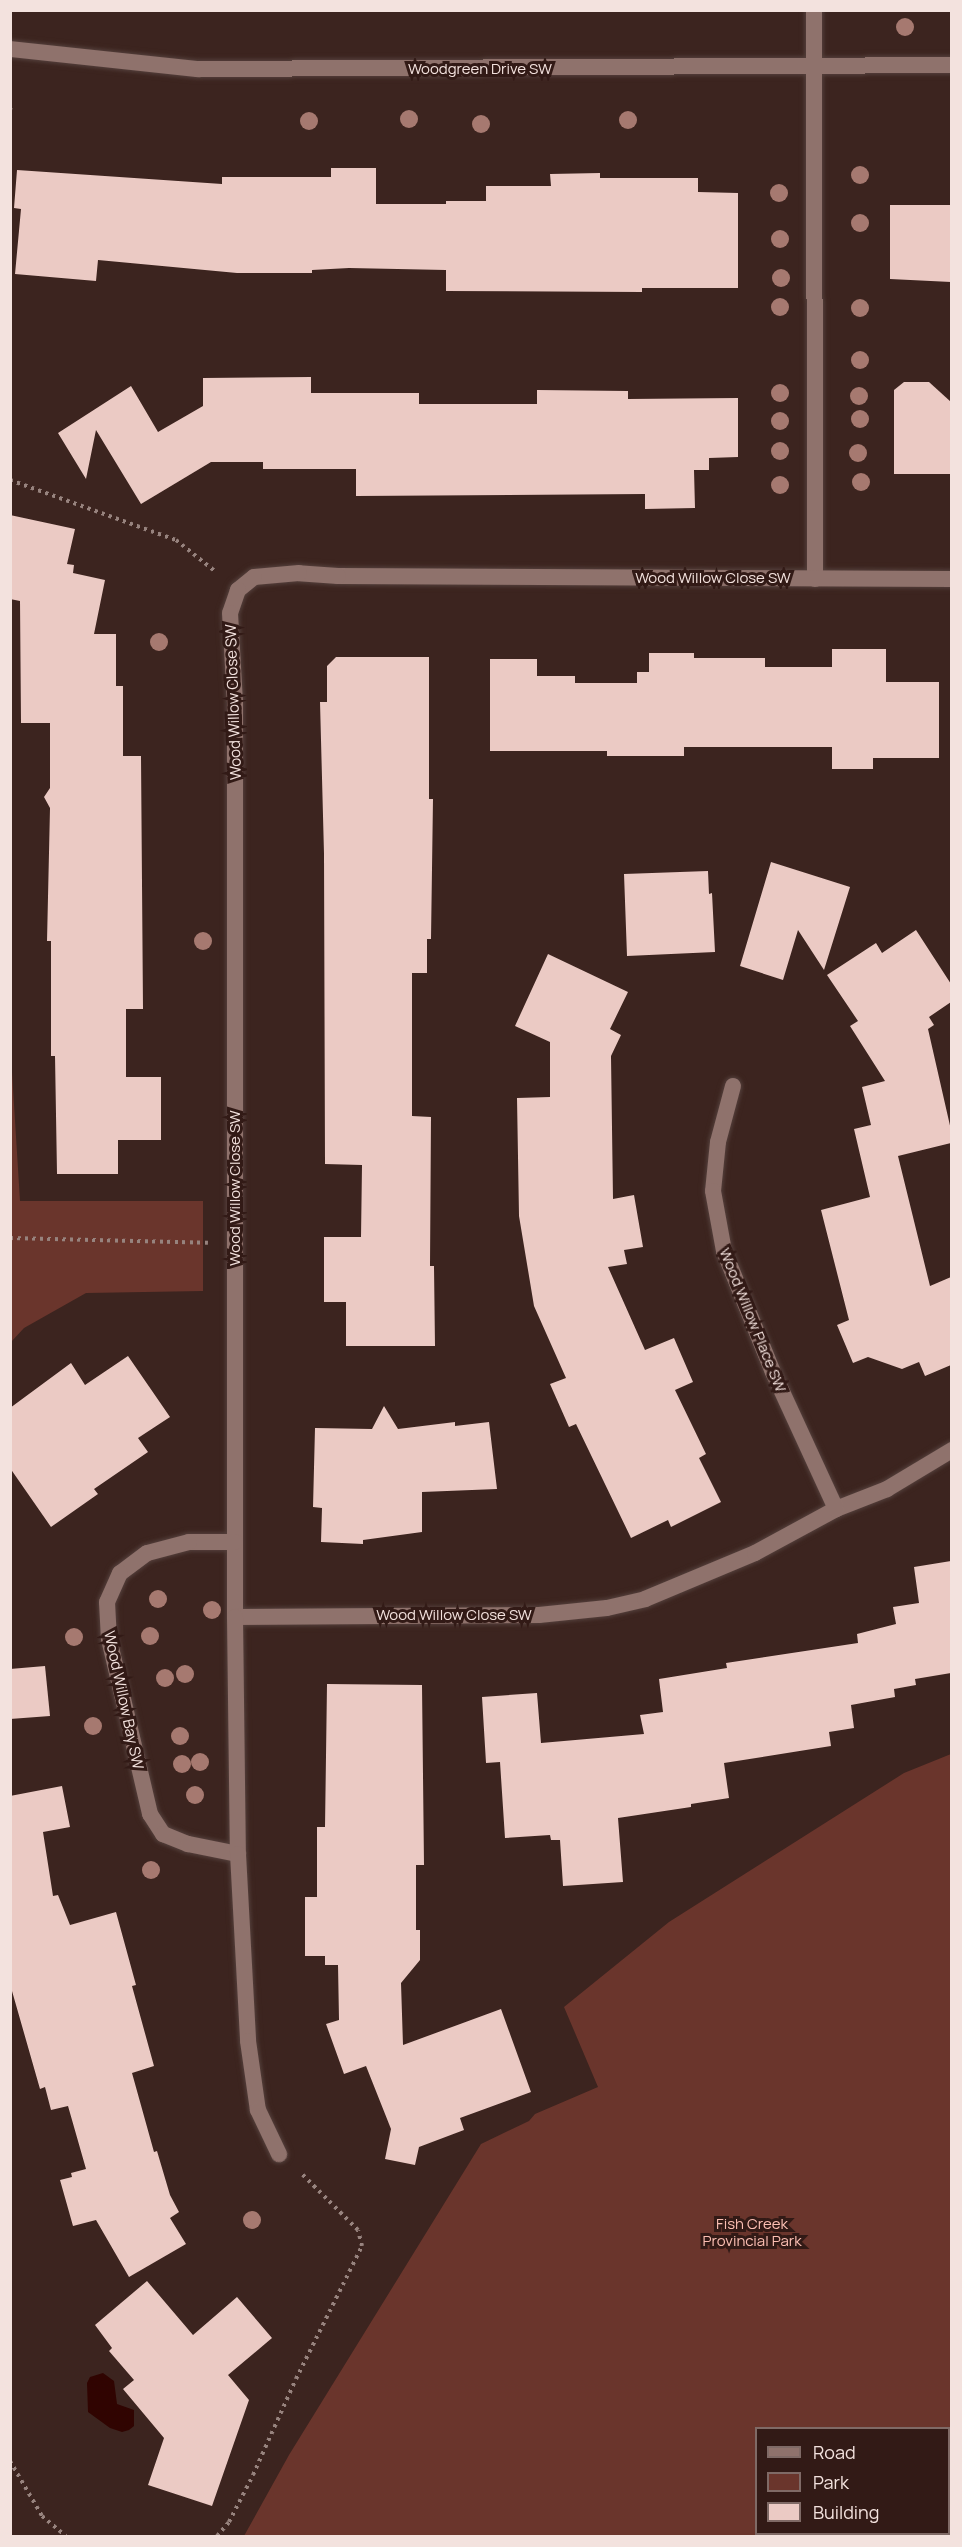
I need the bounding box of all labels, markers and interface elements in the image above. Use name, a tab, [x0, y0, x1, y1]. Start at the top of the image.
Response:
street label: Woodgreen Drive SW	[408, 60, 552, 78]
street label: Wood Willow Close SW	[635, 569, 791, 587]
street label: Wood Willow Close SW	[221, 624, 245, 780]
street label: Wood Willow Close SW	[226, 1110, 244, 1266]
street label: Wood Willow Place SW	[716, 1245, 790, 1395]
street label: Wood Willow Close SW	[376, 1606, 532, 1624]
street label: Wood Willow Bay SW	[101, 1629, 147, 1771]
park label: Fish Creek Provincial Park	[702, 2214, 802, 2249]
legend	[755, 2427, 950, 2535]
text: Road	[813, 2440, 856, 2464]
text: Park	[813, 2470, 849, 2494]
text: Building	[813, 2500, 879, 2524]

